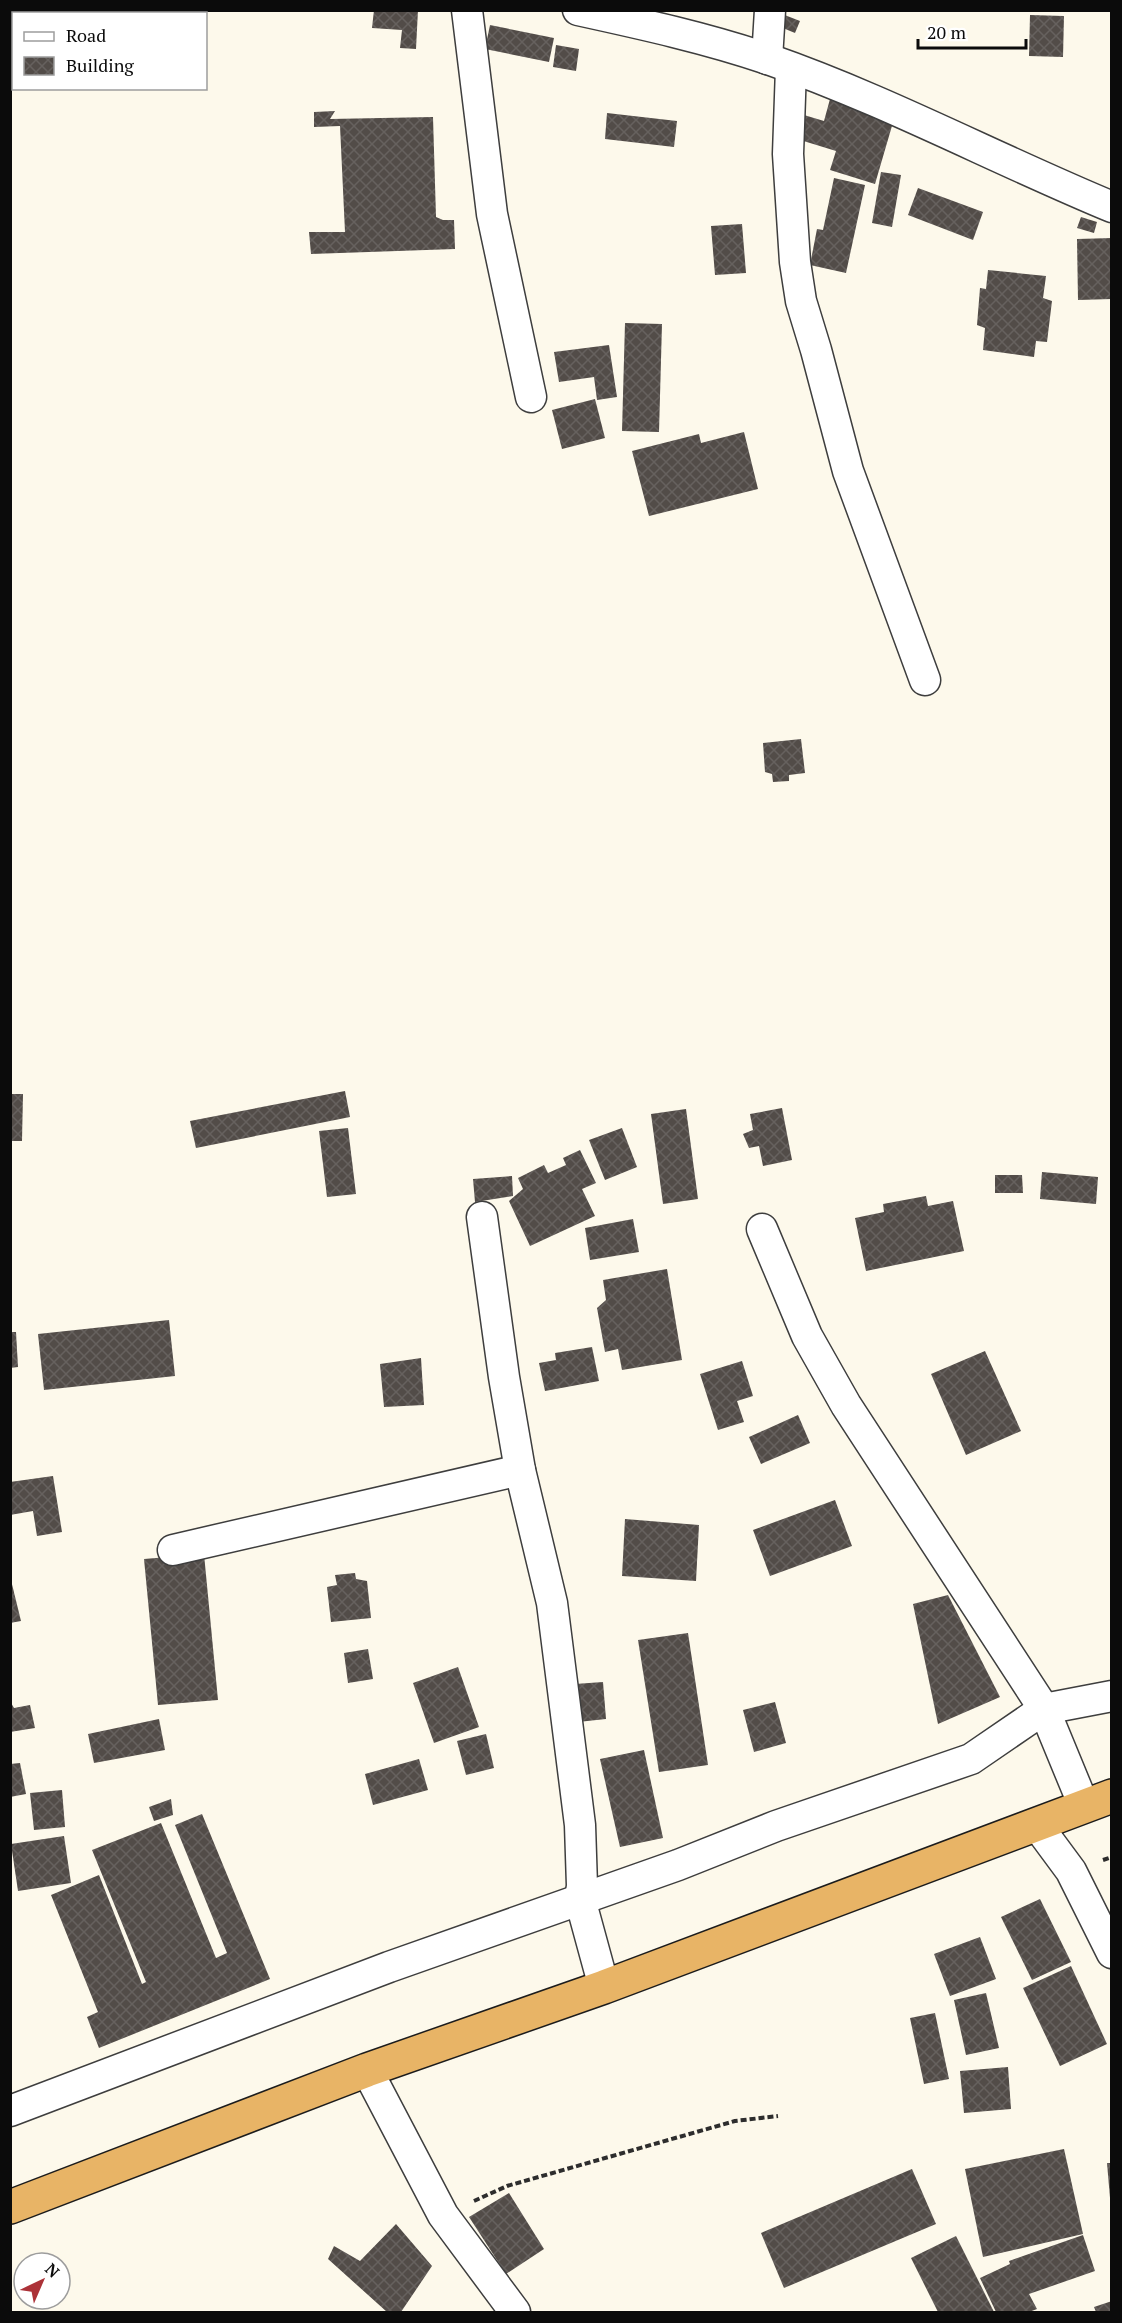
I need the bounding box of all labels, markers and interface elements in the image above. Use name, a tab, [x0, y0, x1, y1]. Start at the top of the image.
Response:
legend	[12, 12, 207, 90]
scale bar	[918, 12, 1026, 50]
text: 20 m	[927, 20, 967, 44]
text: Road	[66, 23, 106, 47]
text: Building	[66, 53, 134, 77]
north arrow	[12, 2251, 72, 2311]
text: N	[40, 2258, 64, 2282]

